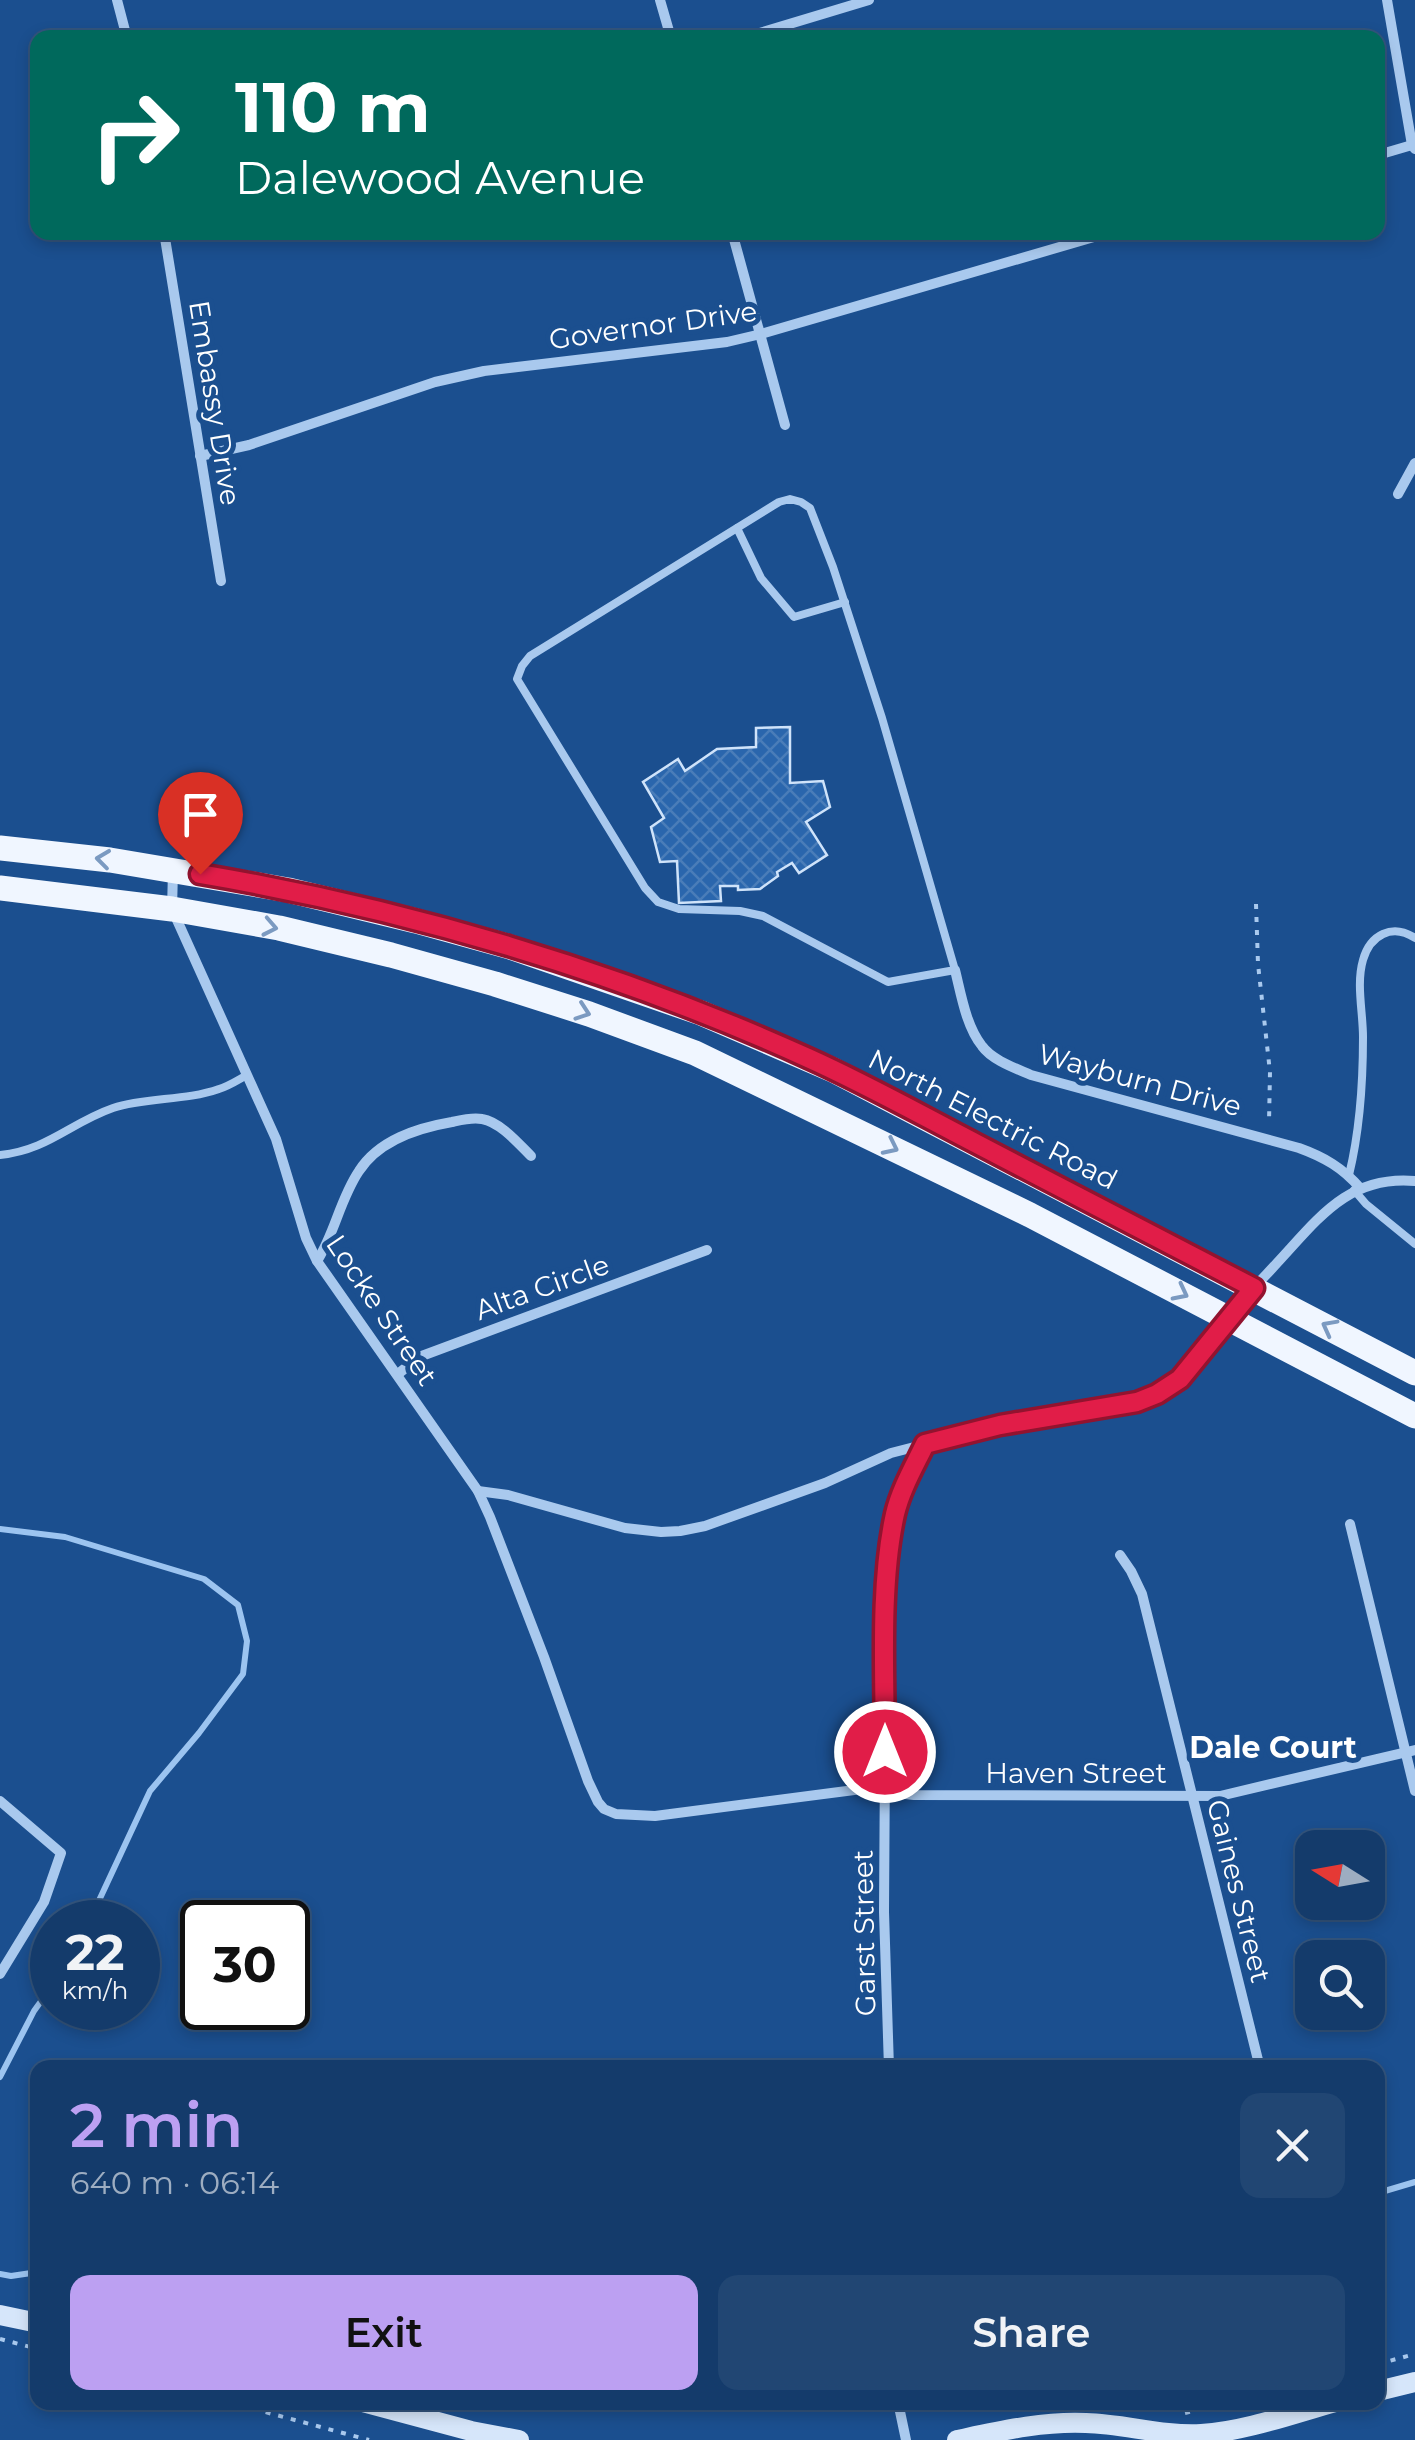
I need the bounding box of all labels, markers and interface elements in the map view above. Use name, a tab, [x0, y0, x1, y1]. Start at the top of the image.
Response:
text: 110 m	[235, 64, 431, 150]
icon: right	[70, 70, 200, 200]
text: Dalewood Avenue	[235, 150, 645, 205]
street label: Governor Drive	[547, 294, 759, 356]
street label: Embassy Drive	[182, 298, 248, 508]
pin	[158, 772, 243, 875]
icon: arrive	[173, 787, 228, 842]
one-way arrow	[95, 850, 111, 871]
one-way arrow	[261, 916, 278, 937]
one-way arrow	[573, 1000, 591, 1021]
street label: Wayburn Drive	[1035, 1037, 1245, 1123]
street label: North Electric Road	[863, 1041, 1123, 1197]
one-way arrow	[880, 1134, 898, 1154]
street label: Locke Street	[319, 1228, 445, 1392]
street label: Alta Circle	[470, 1247, 614, 1327]
one-way arrow	[1171, 1281, 1189, 1300]
one-way arrow	[1321, 1320, 1339, 1339]
position arrow	[833, 1700, 937, 1804]
district label: Dale Court	[1189, 1729, 1357, 1766]
street label: Haven Street	[985, 1756, 1167, 1790]
street label: Gaines Street	[1200, 1796, 1278, 1986]
north arrow	[1295, 1830, 1385, 1920]
map controls	[1295, 1830, 1385, 2030]
street label: Garst Street	[846, 1850, 882, 2016]
speed limit sign: 30	[180, 1900, 310, 2030]
text: 22	[66, 1922, 125, 1983]
button: search	[1295, 1940, 1385, 2030]
text: km/h	[62, 1975, 128, 2005]
text: 2 min	[70, 2089, 243, 2162]
button: close	[1240, 2093, 1345, 2198]
text: 640 m · 06:14	[70, 2163, 279, 2202]
button: Exit	[70, 2275, 698, 2390]
button: Share	[718, 2275, 1345, 2390]

